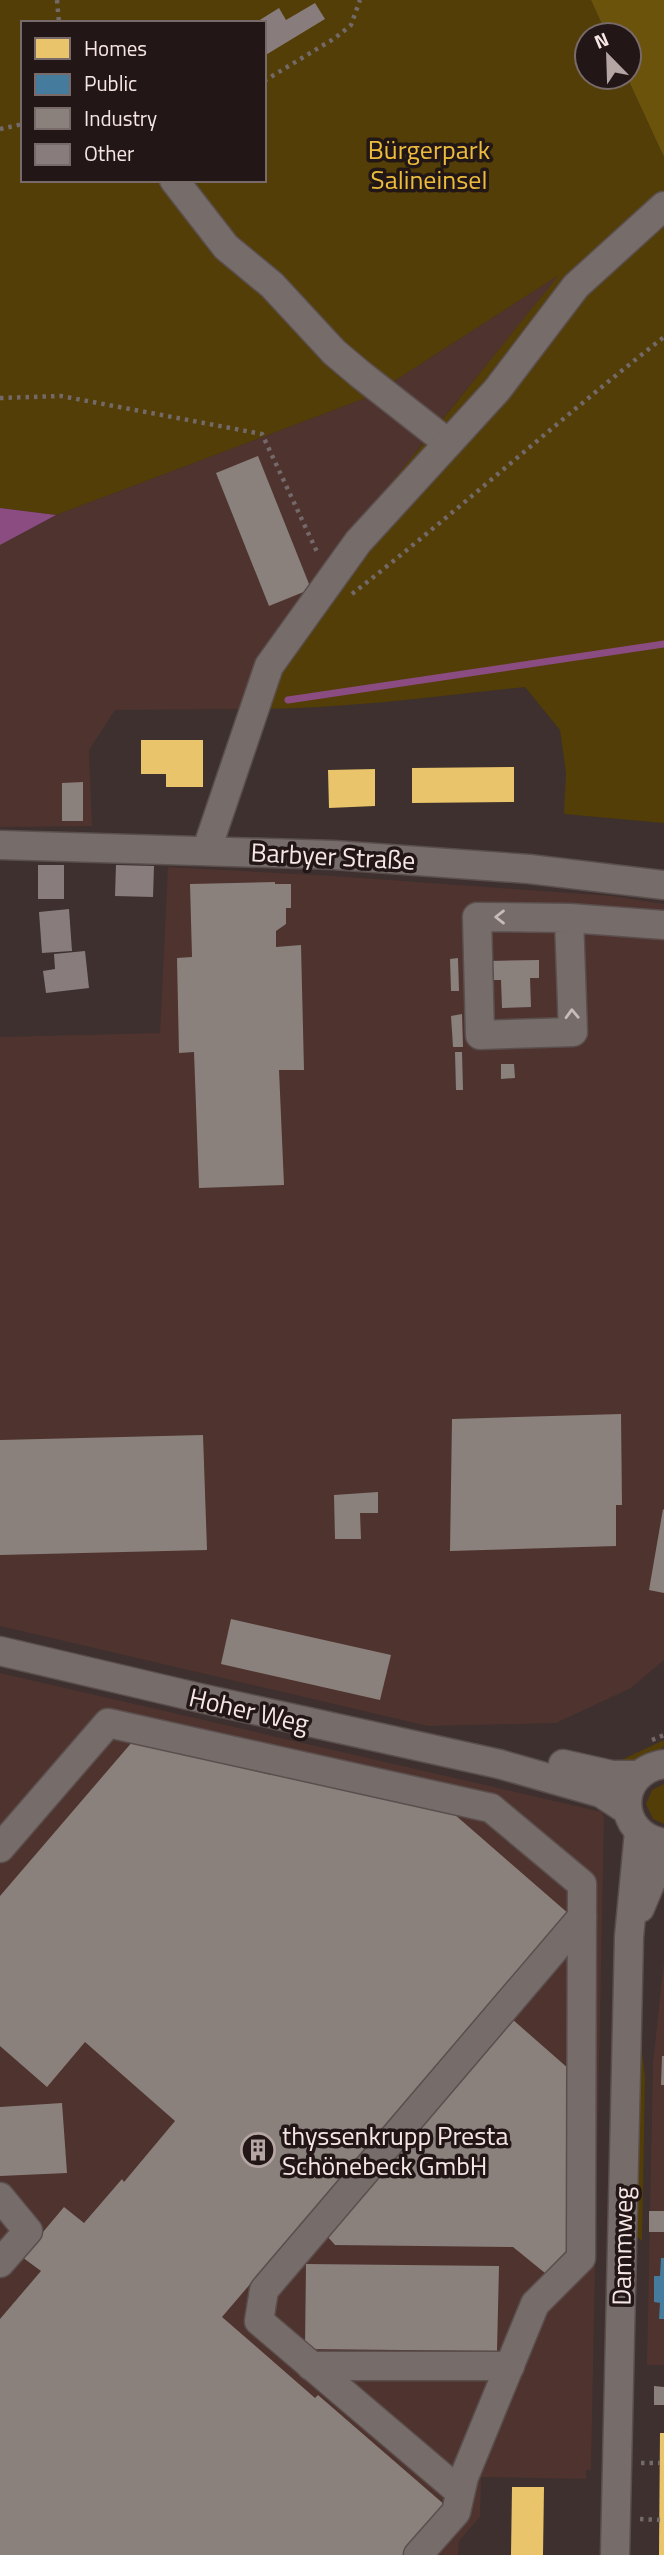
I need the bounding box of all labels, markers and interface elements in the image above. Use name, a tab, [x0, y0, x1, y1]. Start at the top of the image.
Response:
legend	[21, 21, 266, 182]
north arrow	[573, 21, 643, 91]
text: N	[589, 24, 613, 56]
text: Homes	[84, 32, 147, 64]
text: Public	[84, 67, 137, 99]
text: Industry	[84, 102, 157, 134]
park label: Bürgerpark Salineinsel	[368, 130, 490, 199]
text: Other	[84, 137, 134, 169]
street label: Barbyer Straße	[250, 832, 416, 880]
one-way arrow	[495, 910, 506, 925]
one-way arrow	[565, 1009, 580, 1020]
street label: Hoher Weg	[185, 1677, 313, 1743]
place label: thyssenkrupp Presta Schönebeck GmbH	[282, 2116, 509, 2185]
building icon: thyssenkrupp Presta Schönebeck GmbH	[239, 2131, 277, 2169]
street label: Dammweg	[601, 2186, 643, 2306]

